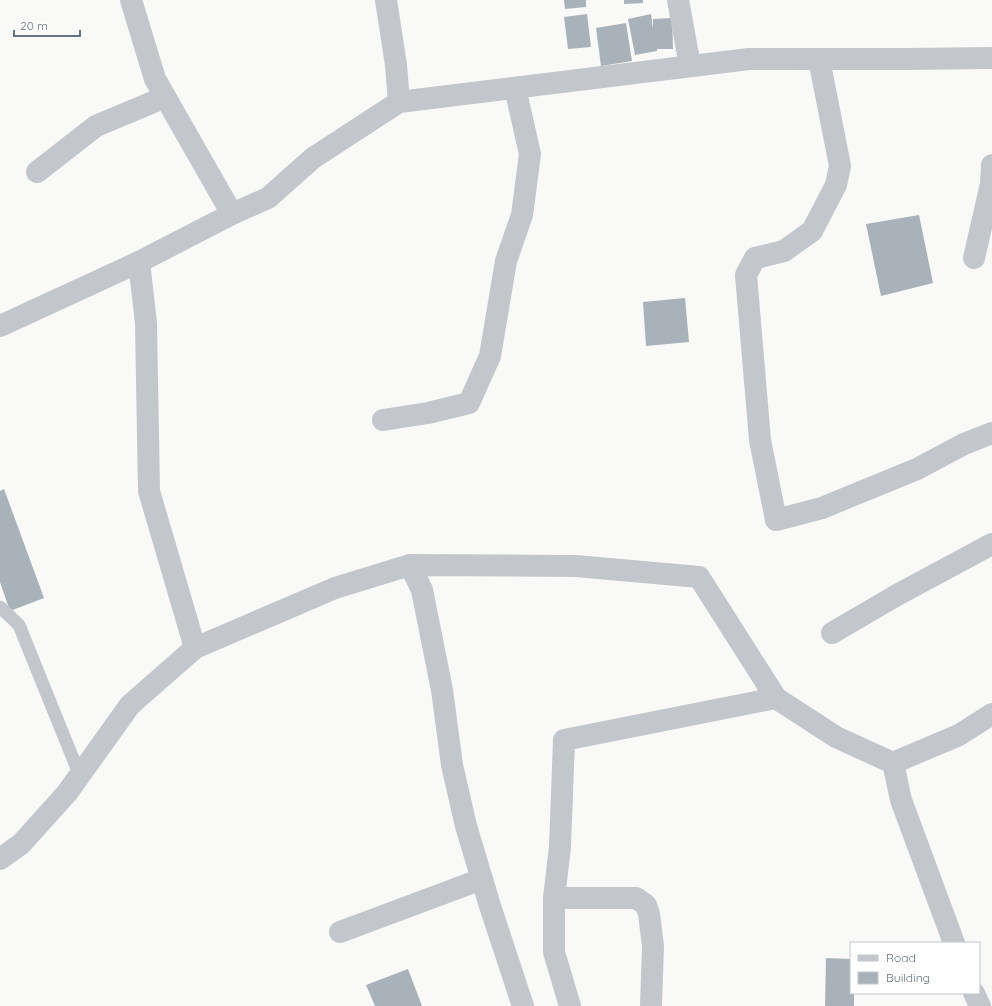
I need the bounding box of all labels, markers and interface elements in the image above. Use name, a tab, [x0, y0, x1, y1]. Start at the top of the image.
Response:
scale bar	[14, 12, 80, 38]
text: 20 m	[20, 18, 48, 33]
legend	[850, 942, 980, 994]
text: Road	[886, 950, 916, 965]
text: Building	[886, 970, 930, 985]

